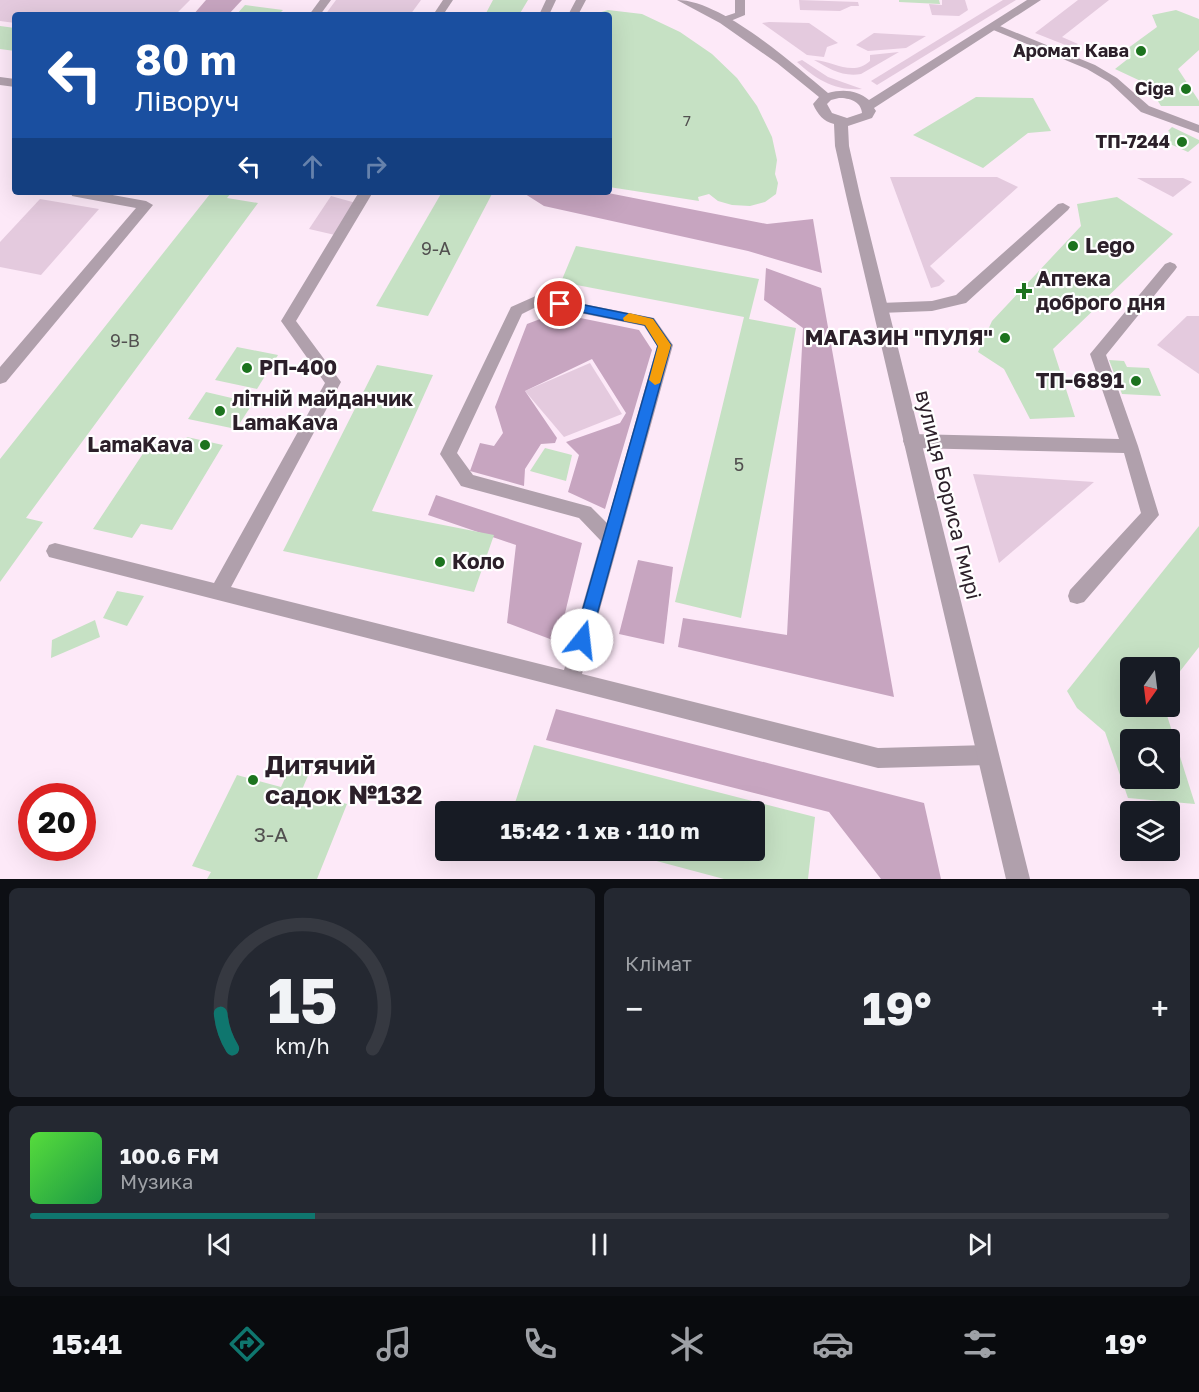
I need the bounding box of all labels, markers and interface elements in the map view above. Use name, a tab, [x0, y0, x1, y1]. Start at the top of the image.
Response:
text: 80 m	[135, 34, 236, 84]
icon: left	[36, 36, 114, 114]
place label: Аромат Кава	[1013, 39, 1129, 61]
marker: Аромат Кава	[1134, 44, 1148, 58]
place label: Ciga	[1135, 77, 1174, 99]
marker: Ciga	[1179, 82, 1193, 96]
text: Ліворуч	[135, 85, 239, 117]
house number: 7	[683, 111, 691, 129]
place label: ТП-7244	[1096, 130, 1170, 152]
marker: ТП-7244	[1175, 135, 1189, 149]
icon: left	[233, 150, 266, 183]
icon: ahead	[296, 150, 329, 183]
icon: right	[359, 150, 392, 183]
place label: Lego	[1085, 232, 1135, 258]
house number: 9-А	[421, 237, 451, 259]
marker: Lego	[1066, 239, 1080, 253]
place label: Аптека доброго дня	[1036, 265, 1165, 315]
pin	[534, 278, 585, 329]
marker: Аптека доброго дня	[1017, 284, 1031, 298]
icon: arrive	[543, 287, 576, 320]
place label: МАГАЗИН "ПУЛЯ"	[805, 324, 993, 350]
house number: 9-В	[110, 329, 140, 351]
marker: МАГАЗИН "ПУЛЯ"	[998, 331, 1012, 345]
place label: РП-400	[259, 354, 337, 380]
marker: РП-400	[240, 361, 254, 375]
place label: ТП-6891	[1036, 367, 1124, 393]
marker: ТП-6891	[1129, 374, 1143, 388]
place label: літній майданчик LamaKava	[232, 385, 413, 435]
street label: вулиця Бориса Гмирі	[910, 387, 988, 602]
marker: літній майданчик LamaKava	[213, 404, 227, 418]
place label: LamaKava	[87, 431, 193, 457]
marker: LamaKava	[198, 438, 212, 452]
house number: 5	[734, 453, 744, 475]
place label: Коло	[452, 548, 505, 574]
marker: Коло	[433, 555, 447, 569]
position arrow	[550, 608, 614, 672]
north arrow	[1120, 657, 1180, 717]
map controls	[1120, 657, 1180, 861]
button: search	[1120, 729, 1180, 789]
place label: Дитячий садок №132	[265, 749, 422, 810]
marker: Дитячий садок №132	[246, 773, 260, 787]
speed limit sign: 20	[18, 783, 96, 861]
button: layers	[1120, 801, 1180, 861]
text: 15:42 · 1 хв · 110 m	[500, 817, 700, 844]
house number: 3-А	[254, 821, 288, 847]
text: Клімат	[625, 951, 692, 975]
text: 15	[267, 962, 337, 1037]
text: 19°	[862, 981, 932, 1035]
text: −	[625, 989, 643, 1028]
text: +	[1151, 989, 1169, 1028]
text: km/h	[275, 1034, 329, 1060]
text: 100.6 FM	[120, 1142, 219, 1169]
text: Музика	[120, 1169, 193, 1193]
icon: previous	[203, 1228, 236, 1261]
icon: pause	[583, 1228, 616, 1261]
icon: next	[963, 1228, 996, 1261]
icon: directions	[226, 1323, 268, 1365]
icon: music	[373, 1323, 415, 1365]
icon: phone	[519, 1323, 561, 1365]
icon: climate	[666, 1323, 708, 1365]
icon: car	[812, 1323, 854, 1365]
icon: filters	[959, 1323, 1001, 1365]
text: 15:41	[52, 1328, 122, 1360]
text: 19°	[1105, 1328, 1147, 1360]

